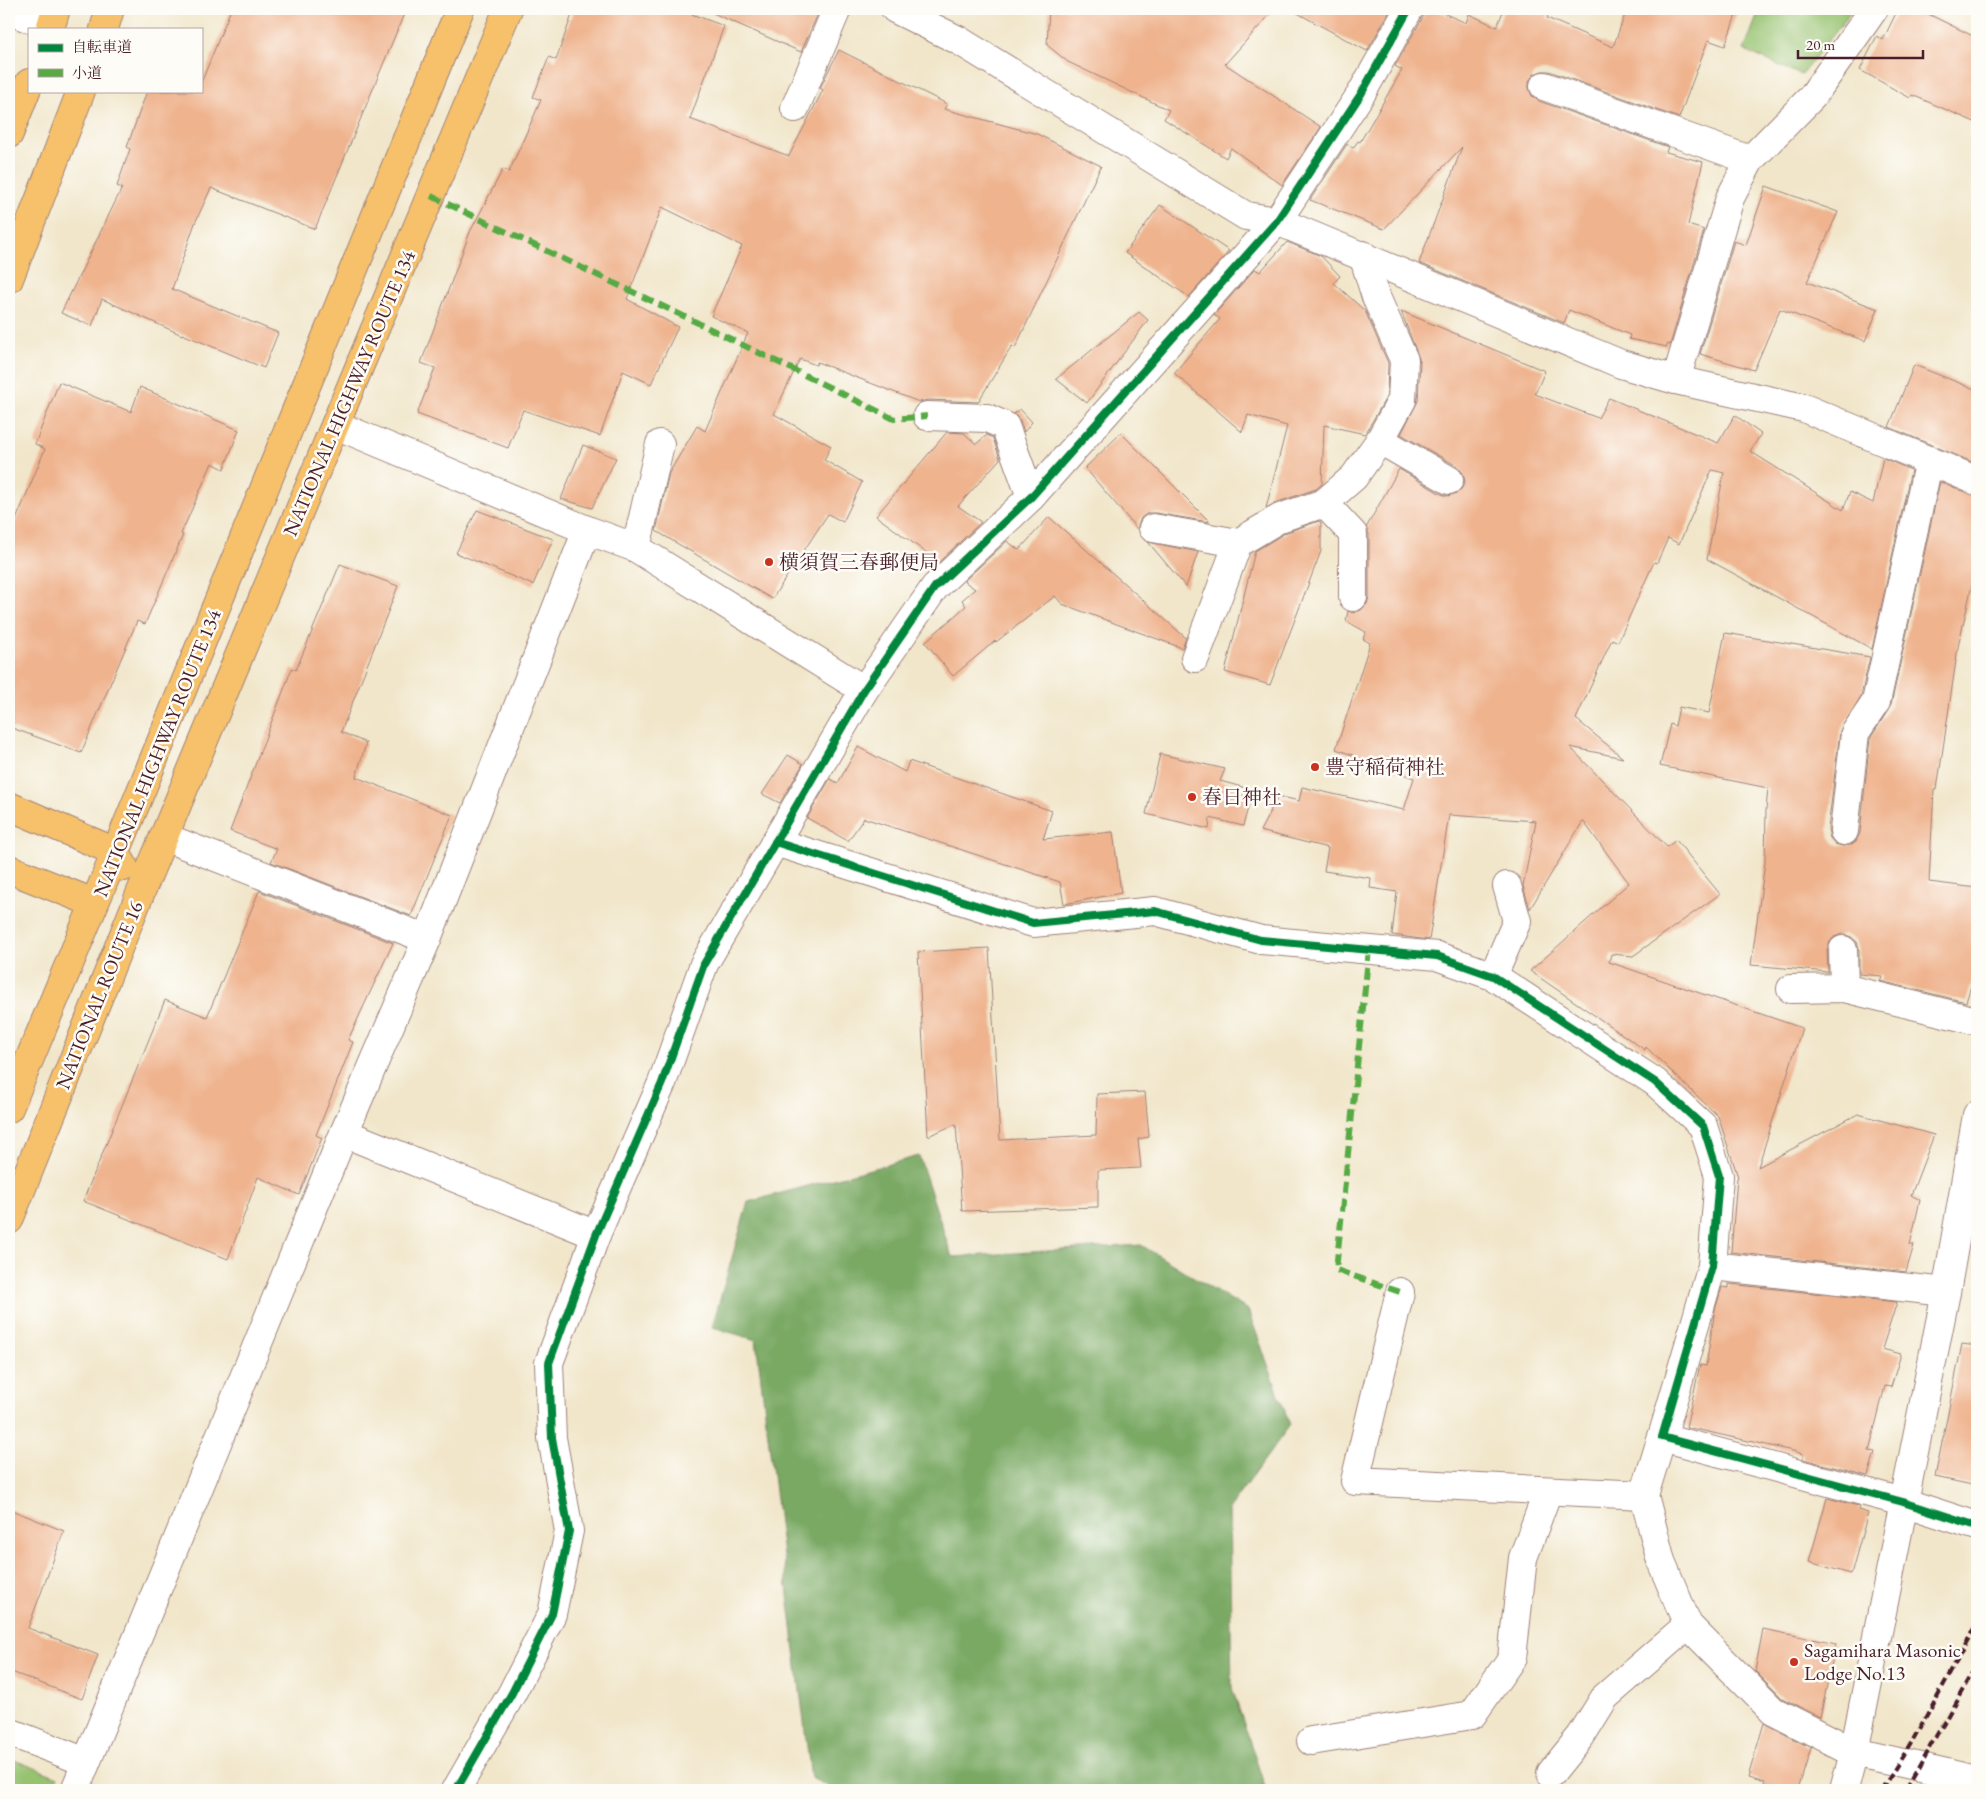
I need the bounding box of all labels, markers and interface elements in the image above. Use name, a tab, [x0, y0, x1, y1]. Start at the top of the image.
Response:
legend	[28, 28, 202, 92]
scale bar	[1798, 28, 1924, 60]
text: 20 m	[1806, 35, 1835, 54]
text: 自転車道	[72, 37, 132, 56]
text: 小道	[72, 63, 102, 82]
street label: NATIONAL HIGHWAY ROUTE 134	[277, 246, 421, 540]
place label: 横須賀三春郵便局	[779, 549, 939, 575]
marker: 横須賀三春郵便局	[763, 556, 775, 568]
street label: NATIONAL HIGHWAY ROUTE 134	[87, 605, 227, 901]
place label: 豊守稲荷神社	[1325, 754, 1445, 780]
marker: 豊守稲荷神社	[1309, 761, 1321, 773]
place label: 春日神社	[1202, 784, 1282, 810]
marker: 春日神社	[1186, 791, 1198, 803]
street label: NATIONAL ROUTE 16	[49, 897, 149, 1093]
place label: Sagamihara Masonic Lodge No.13	[1804, 1637, 1961, 1686]
marker: Sagamihara Masonic Lodge No.13	[1788, 1656, 1800, 1668]

